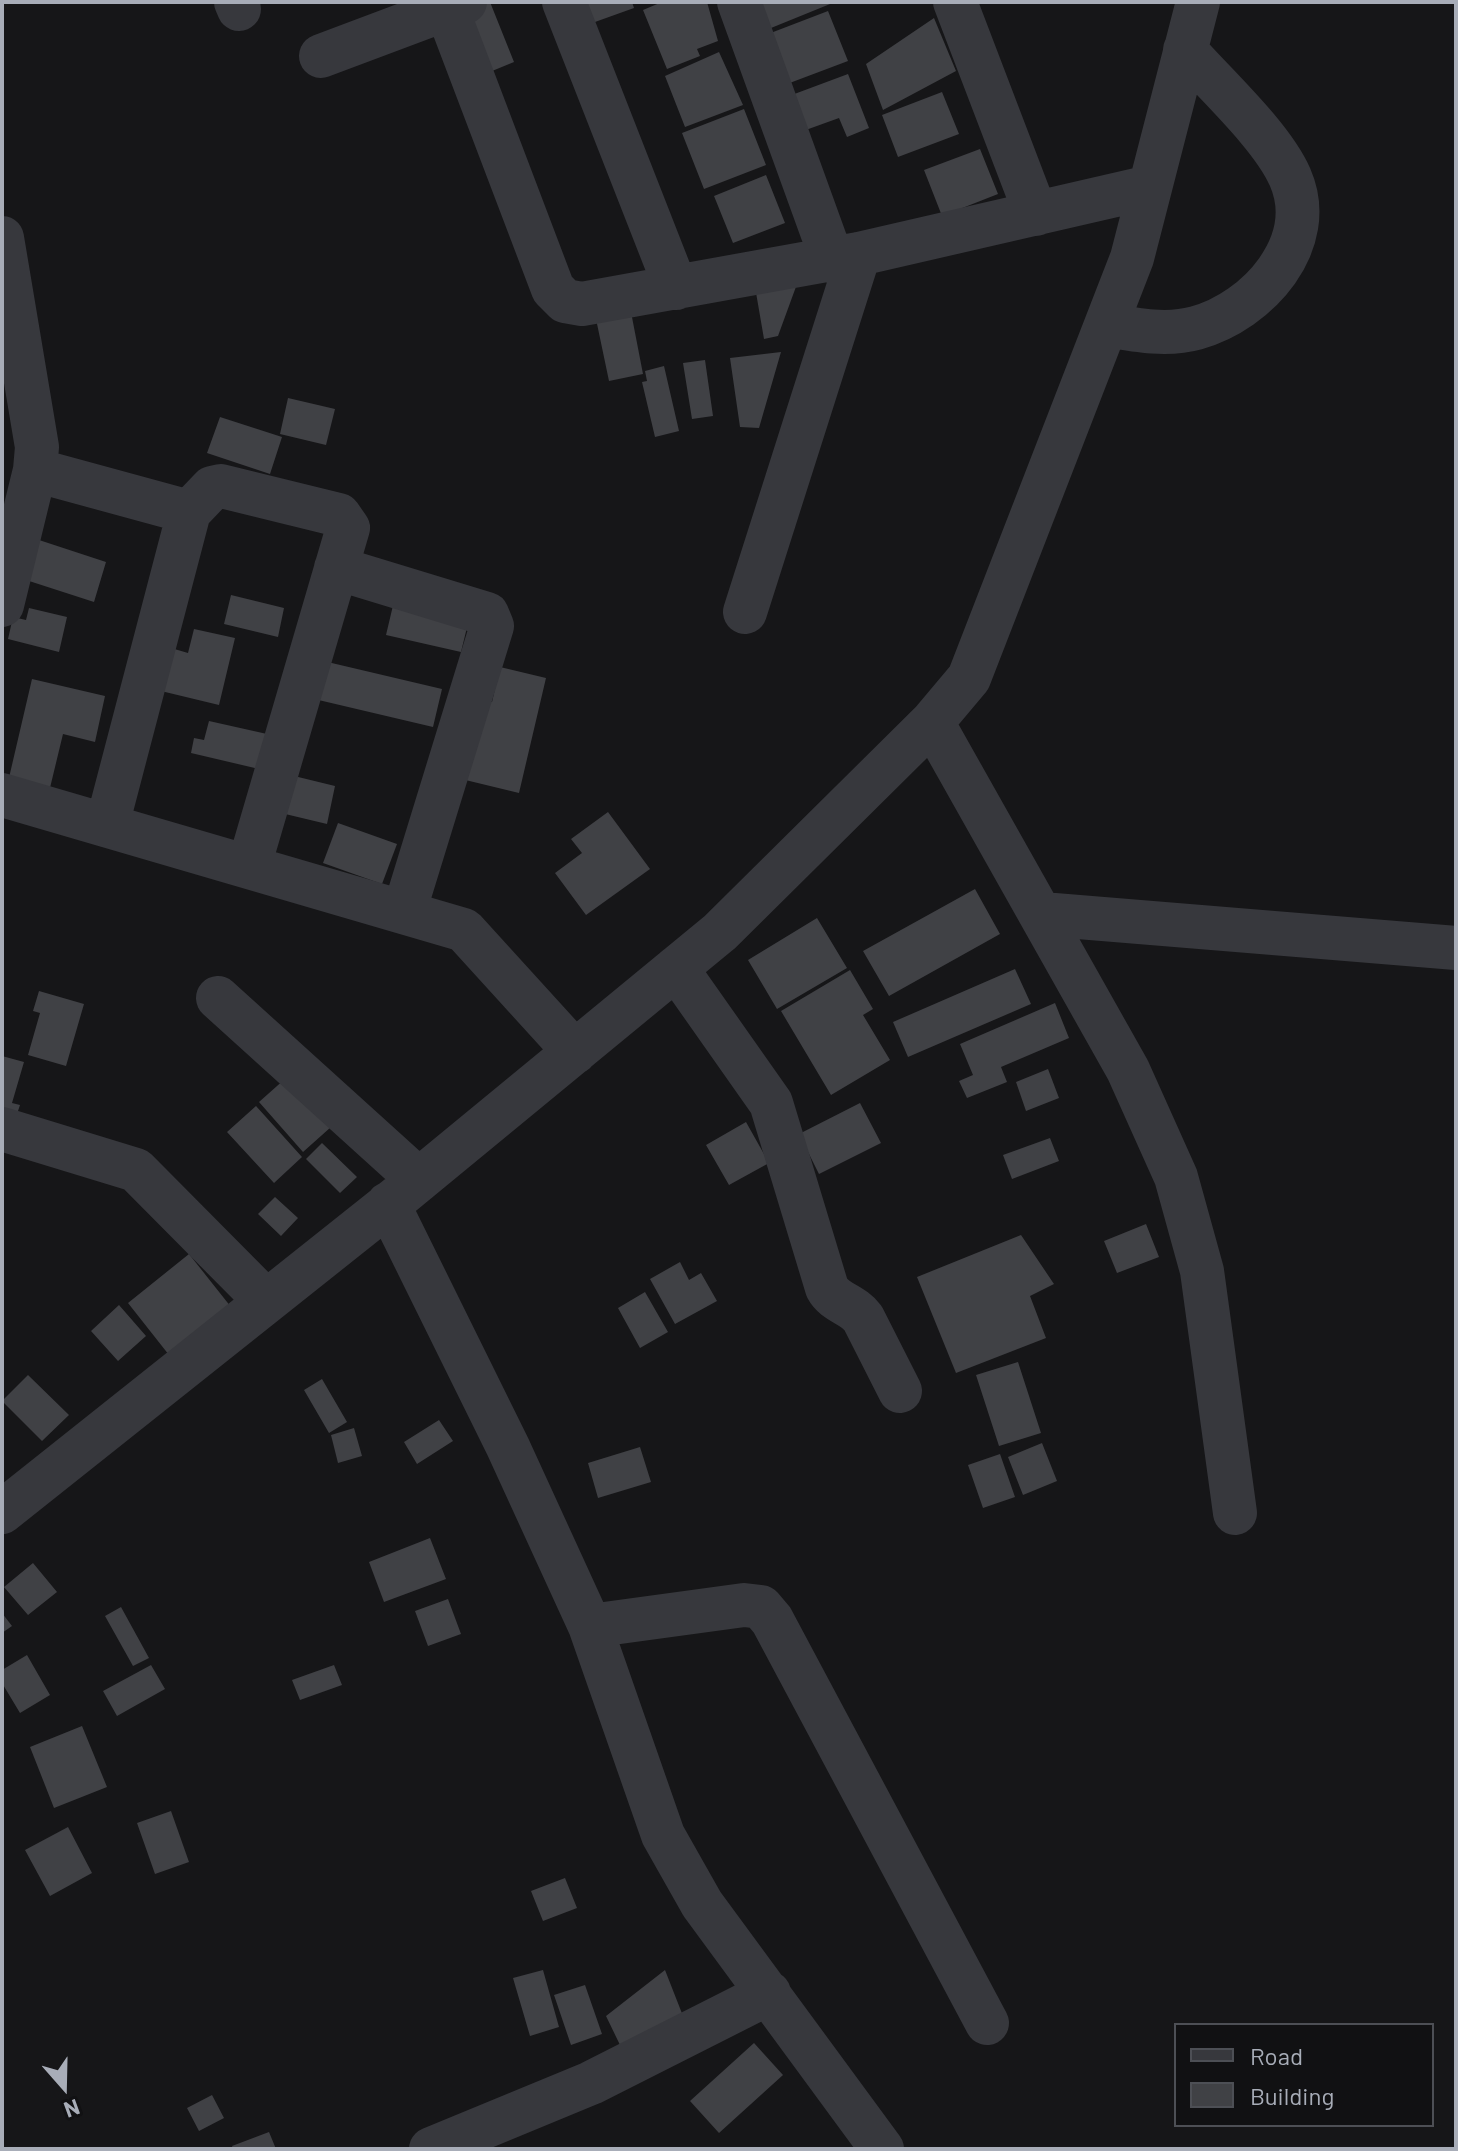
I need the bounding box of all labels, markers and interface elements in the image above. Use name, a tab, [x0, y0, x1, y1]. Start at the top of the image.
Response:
legend	[1174, 2023, 1434, 2127]
text: Road	[1250, 2041, 1303, 2070]
north arrow	[24, 2047, 104, 2127]
text: Building	[1250, 2081, 1334, 2110]
text: N	[61, 2095, 84, 2124]

